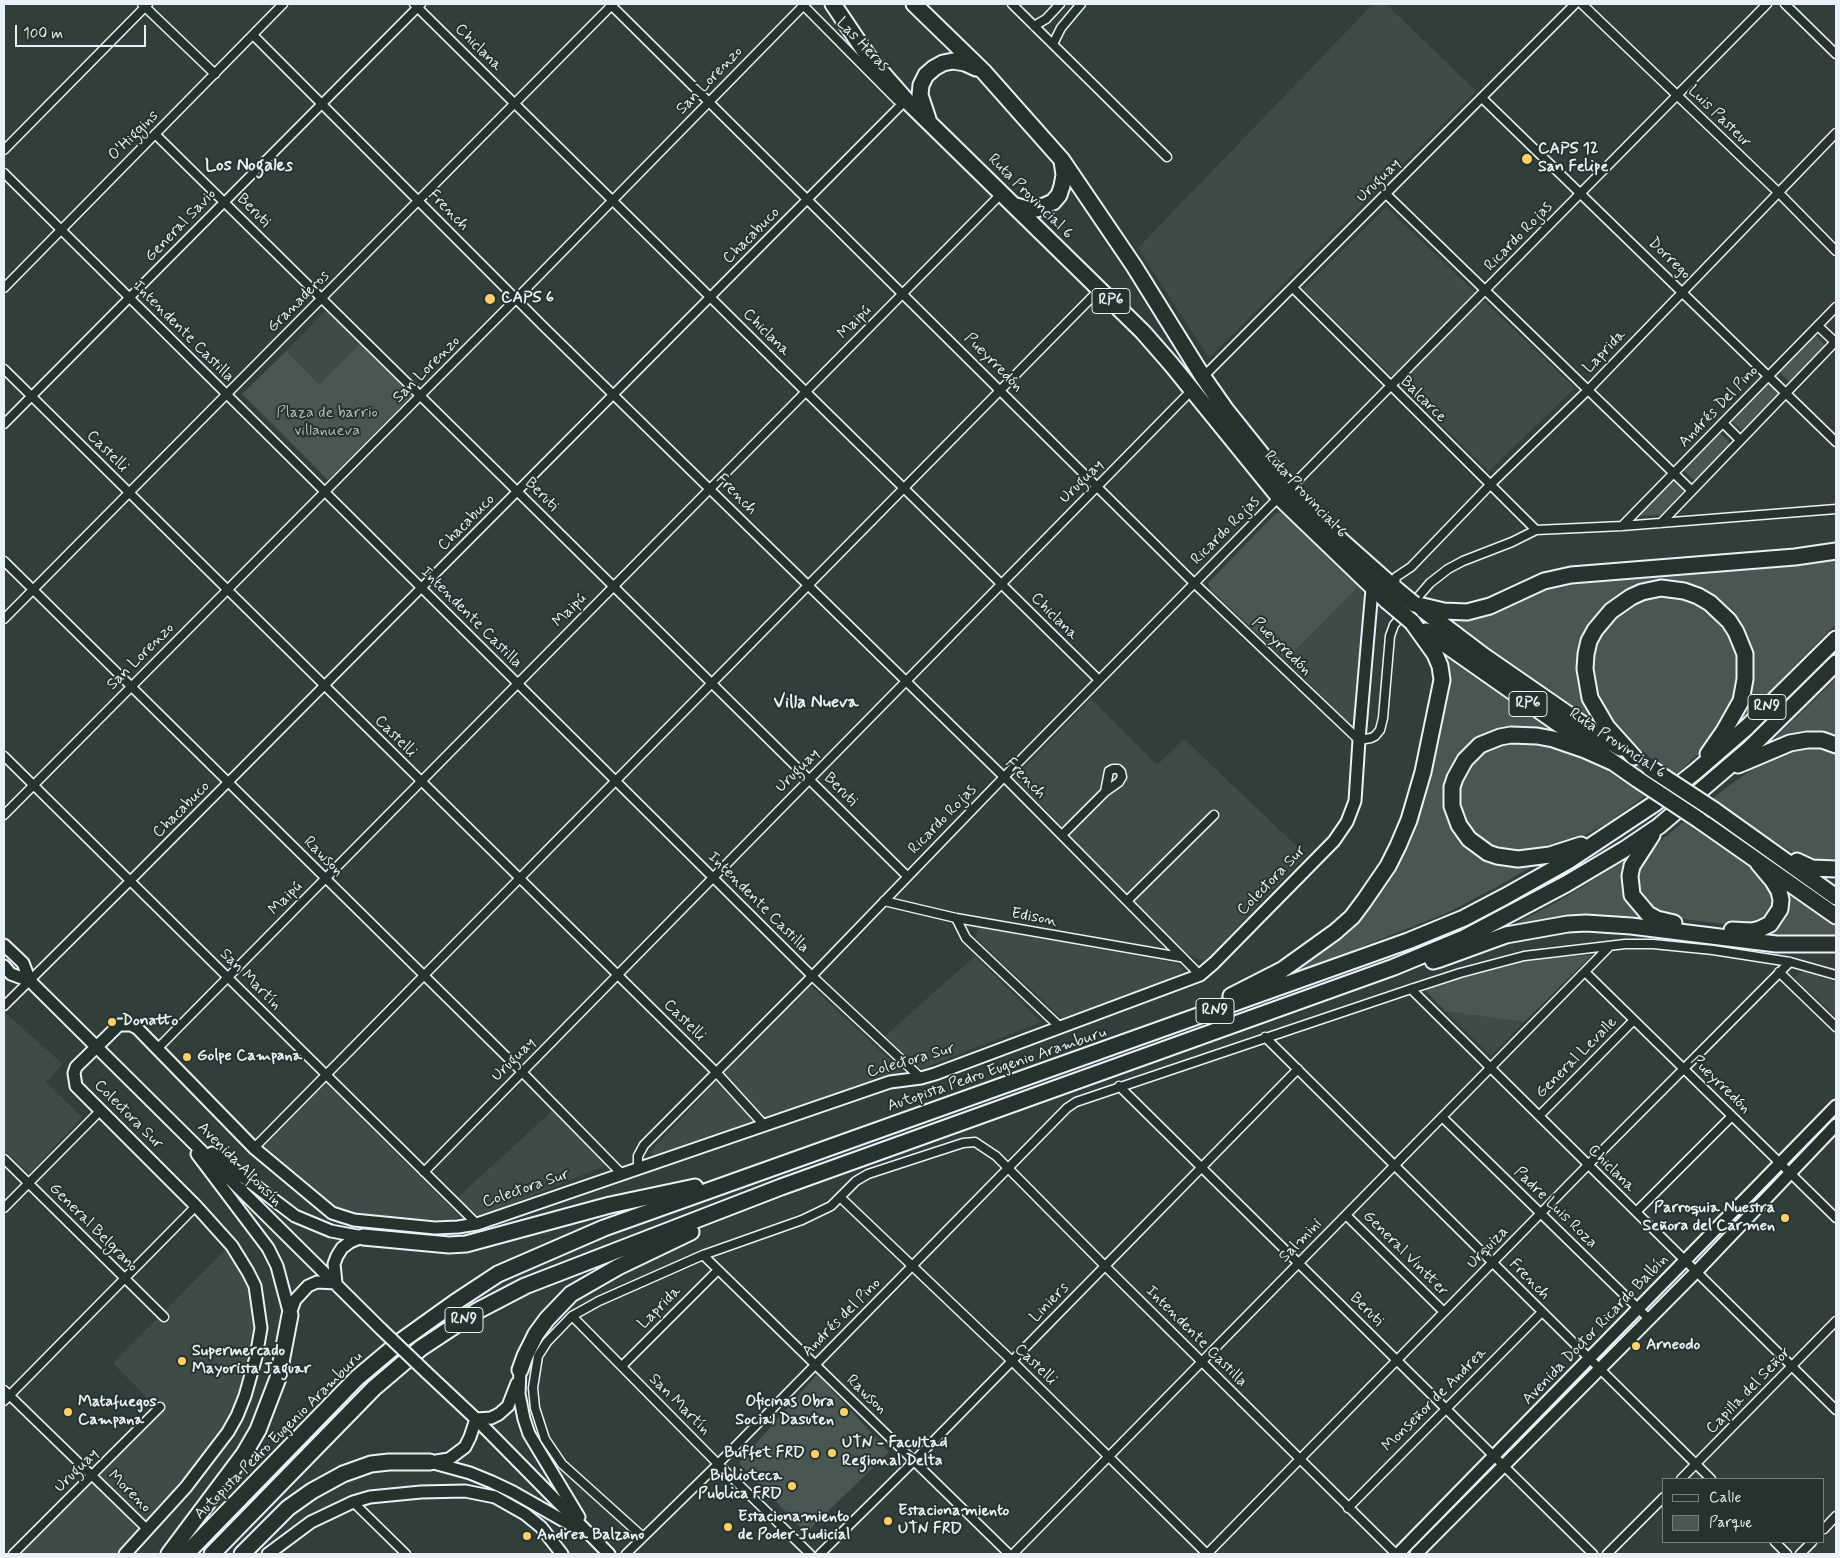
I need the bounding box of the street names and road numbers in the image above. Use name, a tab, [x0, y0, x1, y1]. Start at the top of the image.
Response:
street label: Las Heras	[832, 14, 892, 76]
street label: Chiclana	[450, 20, 506, 76]
street label: San Lorenzo	[673, 43, 747, 119]
street label: Luis Pasteur	[1683, 82, 1755, 152]
street label: O'Higgins	[105, 107, 163, 165]
street label: Ruta Provincial 6	[983, 150, 1077, 244]
street label: Uruguay	[1353, 155, 1405, 207]
street label: General Savio	[141, 185, 221, 267]
street label: French	[423, 186, 473, 236]
street label: Beruti	[232, 190, 274, 232]
street label: Ricardo Rojas	[1481, 198, 1557, 276]
street label: Chacabuco	[719, 203, 785, 269]
street label: Dorrego	[1644, 234, 1694, 284]
street label: Granaderos	[264, 267, 334, 337]
street label: Intendente Castilla	[128, 277, 238, 387]
road number: RP6	[1092, 288, 1130, 314]
street label: Maipú	[834, 302, 876, 344]
street label: Chiclana	[738, 305, 794, 361]
street label: Laprida	[1580, 326, 1630, 378]
street label: Pueyrredón	[959, 329, 1027, 397]
street label: San Lorenzo	[389, 332, 465, 408]
street label: Andrés Del Pino	[1675, 362, 1763, 452]
street label: Balcarce	[1396, 373, 1450, 427]
street label: Castelli	[82, 427, 132, 477]
street label: Ruta Provincial 6	[1260, 447, 1350, 543]
street label: Uruguay	[1056, 456, 1108, 508]
street label: French	[711, 470, 761, 520]
street label: Beruti	[520, 474, 562, 516]
street label: Chacabuco	[434, 490, 500, 556]
street label: Ricardo Rojas	[1188, 493, 1264, 569]
street label: Intendente Castilla	[416, 563, 526, 673]
street label: Chiclana	[1026, 589, 1082, 645]
street label: Maipú	[549, 590, 591, 632]
street label: Pueyrredón	[1247, 614, 1315, 680]
street label: San Lorenzo	[103, 619, 179, 695]
road number: RP6	[1509, 692, 1547, 716]
road number: RN9	[1748, 694, 1786, 720]
street label: Ruta Provincial 6	[1565, 705, 1669, 783]
street label: Castelli	[370, 712, 420, 762]
street label: Uruguay	[772, 745, 824, 797]
street label: French	[1000, 754, 1050, 804]
street label: Beruti	[819, 769, 861, 811]
street label: Chacabuco	[149, 777, 215, 843]
street label: Ricardo Rojas	[905, 781, 981, 859]
street label: Rawson	[299, 833, 347, 881]
street label: Colectora Sur	[1234, 842, 1310, 920]
street label: Intendente Castilla	[703, 848, 813, 958]
street label: Maipú	[265, 878, 307, 920]
street label: Edison	[1010, 905, 1058, 931]
street label: San Martín	[215, 945, 285, 1015]
street label: Castelli	[659, 996, 709, 1046]
road number: RN9	[1196, 998, 1234, 1024]
street label: General Levalle	[1532, 1013, 1622, 1103]
street label: Autopista Pedro Eugenio Aramburu	[885, 1023, 1109, 1117]
street label: Uruguay	[488, 1034, 540, 1086]
street label: Colectora Sur	[865, 1039, 957, 1083]
street label: Pueyrredón	[1686, 1052, 1754, 1118]
street label: Colectora Sur	[89, 1076, 167, 1154]
street label: Avenida Alfonsín	[193, 1119, 285, 1211]
street label: Chiclana	[1583, 1141, 1639, 1197]
street label: Padre Luis Roza	[1509, 1163, 1601, 1253]
street label: Colectora Sur	[480, 1165, 572, 1213]
street label: General Belgrano	[44, 1179, 142, 1277]
street label: General Vintter	[1358, 1207, 1452, 1301]
street label: Salmini	[1275, 1215, 1327, 1267]
street label: Urquiza	[1463, 1223, 1513, 1273]
street label: Avenida Doctor Ricardo Balbín	[1519, 1251, 1673, 1409]
street label: French	[1504, 1255, 1554, 1305]
street label: Andrés del Pino	[799, 1275, 885, 1361]
street label: Liniers	[1026, 1279, 1074, 1327]
street label: Laprida	[634, 1282, 686, 1334]
street label: Intendente Castilla	[1141, 1282, 1251, 1392]
street label: Beruti	[1345, 1289, 1387, 1331]
road number: RN9	[445, 1308, 483, 1332]
street label: Castelli	[1010, 1340, 1060, 1390]
street label: Monseñor de Andrea	[1379, 1344, 1491, 1456]
street label: Capilla del Señor	[1703, 1344, 1795, 1438]
street label: Autopista Pedro Eugenio Aramburu	[191, 1348, 367, 1524]
street label: San Martín	[644, 1370, 714, 1440]
street label: Rawson	[842, 1371, 890, 1419]
street label: Uruguay	[51, 1445, 103, 1497]
street label: Moreno	[103, 1467, 155, 1517]

